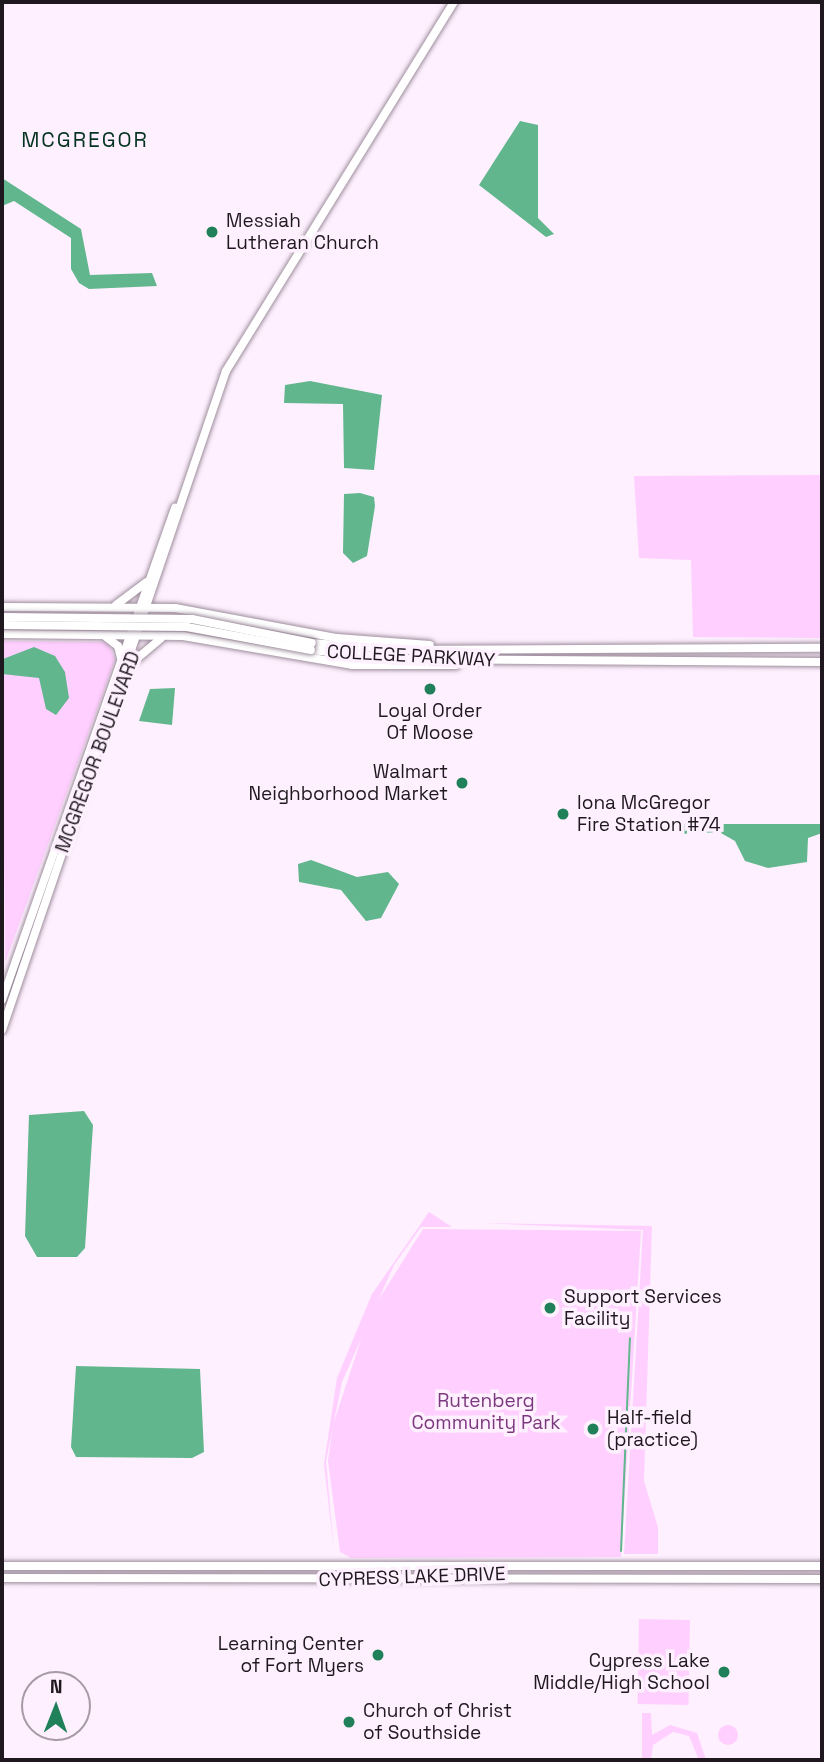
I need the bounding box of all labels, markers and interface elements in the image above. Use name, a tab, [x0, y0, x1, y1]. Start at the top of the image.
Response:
district label: MCGREGOR	[22, 127, 148, 153]
place label: Messiah Lutheran Church	[226, 210, 379, 254]
marker: Messiah Lutheran Church	[204, 224, 220, 240]
street label: COLLEGE PARKWAY	[326, 640, 496, 672]
street label: MCGREGOR BOULEVARD	[51, 648, 145, 856]
marker: Loyal Order Of Moose	[422, 681, 438, 697]
place label: Loyal Order Of Moose	[378, 700, 482, 744]
place label: Walmart Neighborhood Market	[248, 761, 448, 805]
marker: Walmart Neighborhood Market	[454, 775, 470, 791]
place label: Iona McGregor Fire Station #74	[577, 792, 721, 836]
marker: Iona McGregor Fire Station #74	[555, 806, 571, 822]
place label: Support Services Facility	[564, 1286, 722, 1330]
marker: Support Services Facility	[542, 1300, 558, 1316]
park label: Rutenberg Community Park	[411, 1390, 561, 1434]
place label: Half-field (practice)	[607, 1407, 698, 1451]
marker: Half-field (practice)	[585, 1421, 601, 1437]
street label: CYPRESS LAKE DRIVE	[318, 1562, 506, 1592]
place label: Learning Center of Fort Myers	[218, 1633, 364, 1677]
marker: Learning Center of Fort Myers	[370, 1647, 386, 1663]
place label: Cypress Lake Middle/High School	[533, 1650, 710, 1694]
marker: Cypress Lake Middle/High School	[716, 1664, 732, 1680]
north arrow	[21, 1671, 91, 1741]
text: N	[50, 1674, 63, 1699]
place label: Church of Christ of Southside	[363, 1700, 512, 1744]
marker: Church of Christ of Southside	[341, 1714, 357, 1730]

